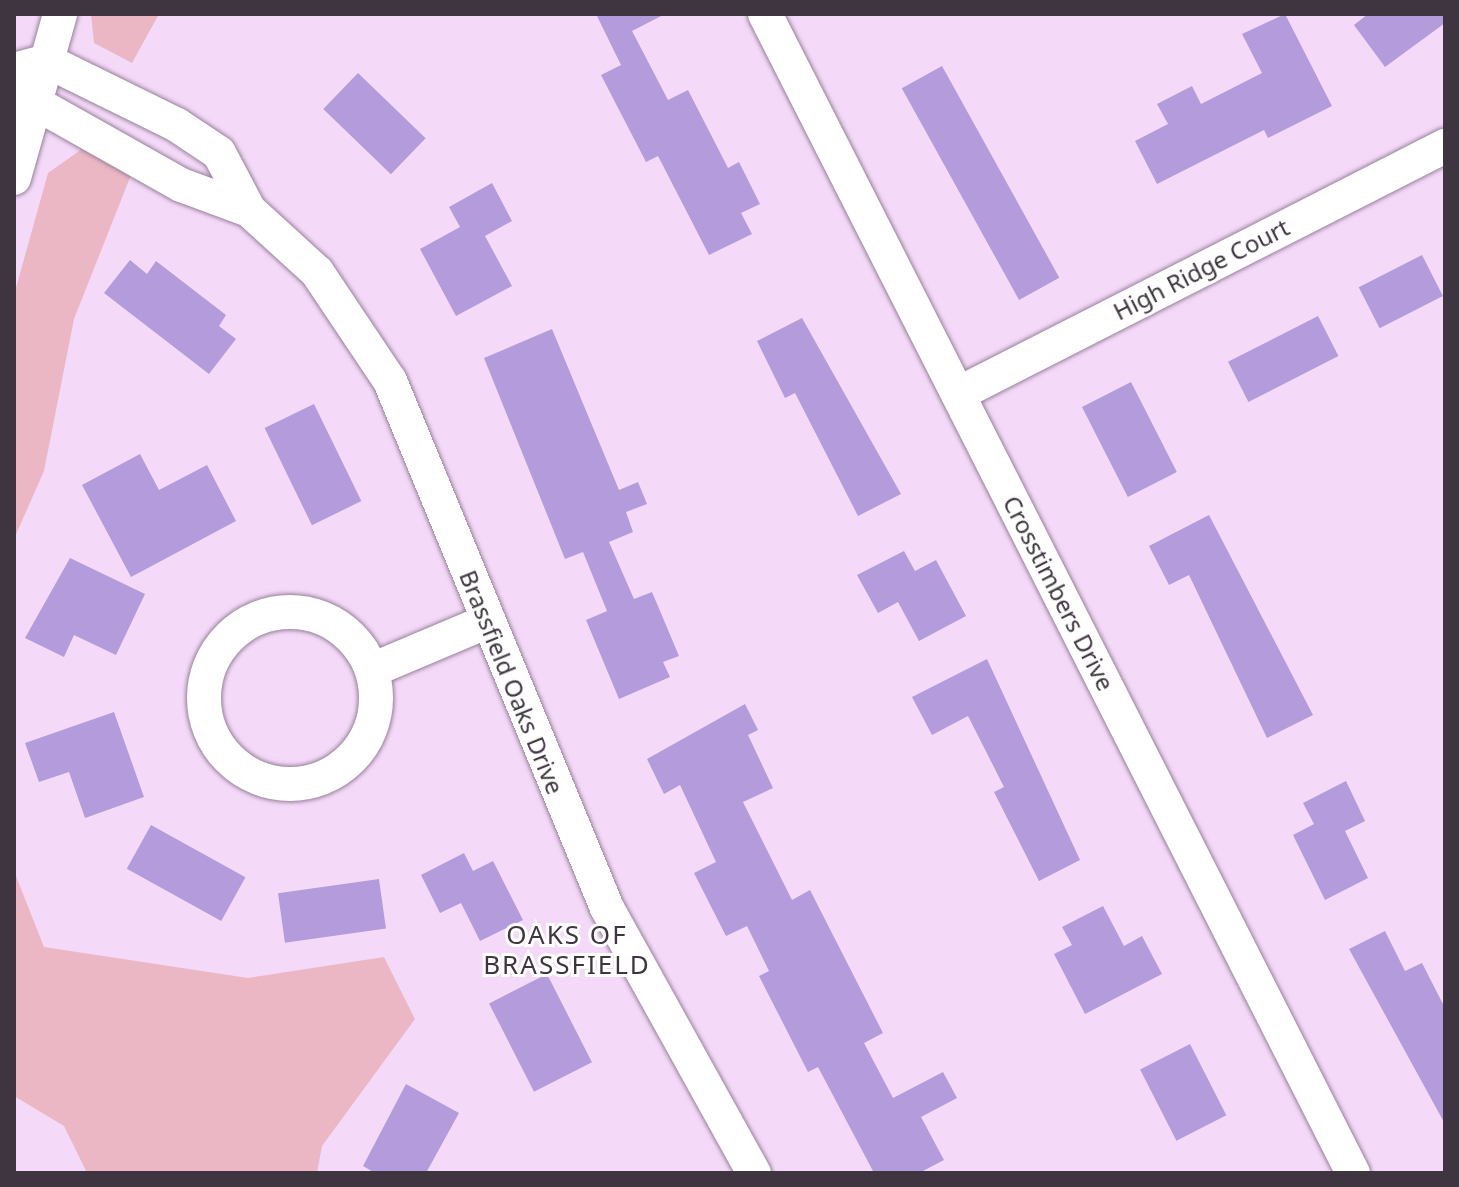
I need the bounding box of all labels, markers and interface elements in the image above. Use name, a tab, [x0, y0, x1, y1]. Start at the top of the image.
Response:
street label: High Ridge Court	[1108, 212, 1294, 326]
street label: Crosstimbers Drive	[997, 491, 1121, 695]
street label: Brassfield Oaks Drive	[454, 566, 570, 798]
district label: OAKS OF BRASSFIELD	[483, 919, 651, 980]

